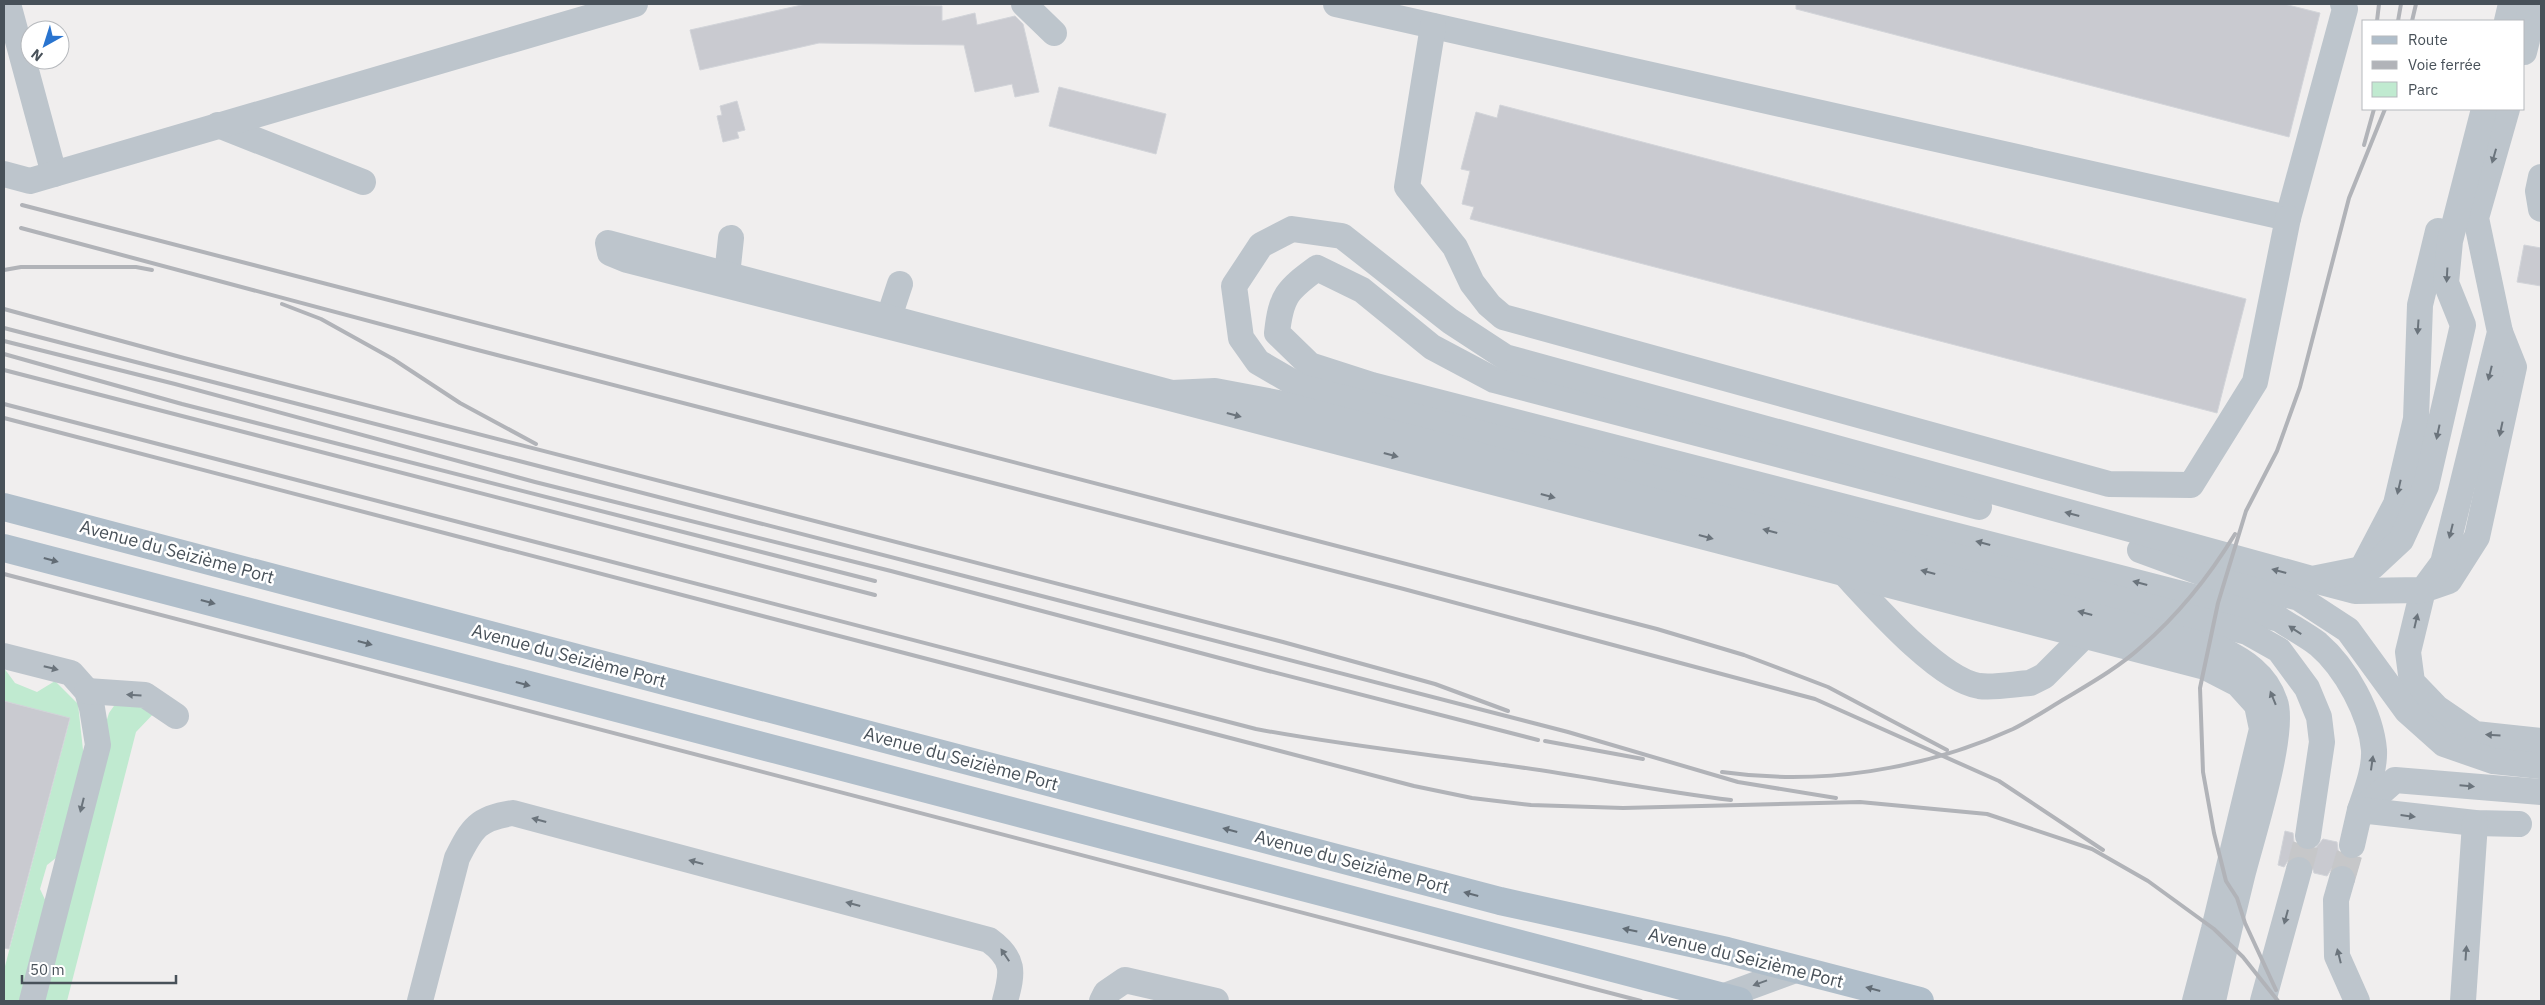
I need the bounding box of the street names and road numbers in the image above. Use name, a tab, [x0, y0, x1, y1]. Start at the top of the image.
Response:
street label: Avenue du Seizième Port	[77, 514, 277, 589]
street label: Avenue du Seizième Port	[469, 618, 669, 693]
street label: Avenue du Seizième Port	[861, 721, 1061, 796]
street label: Avenue du Seizième Port	[1252, 824, 1452, 899]
street label: Avenue du Seizième Port	[1646, 922, 1846, 993]

